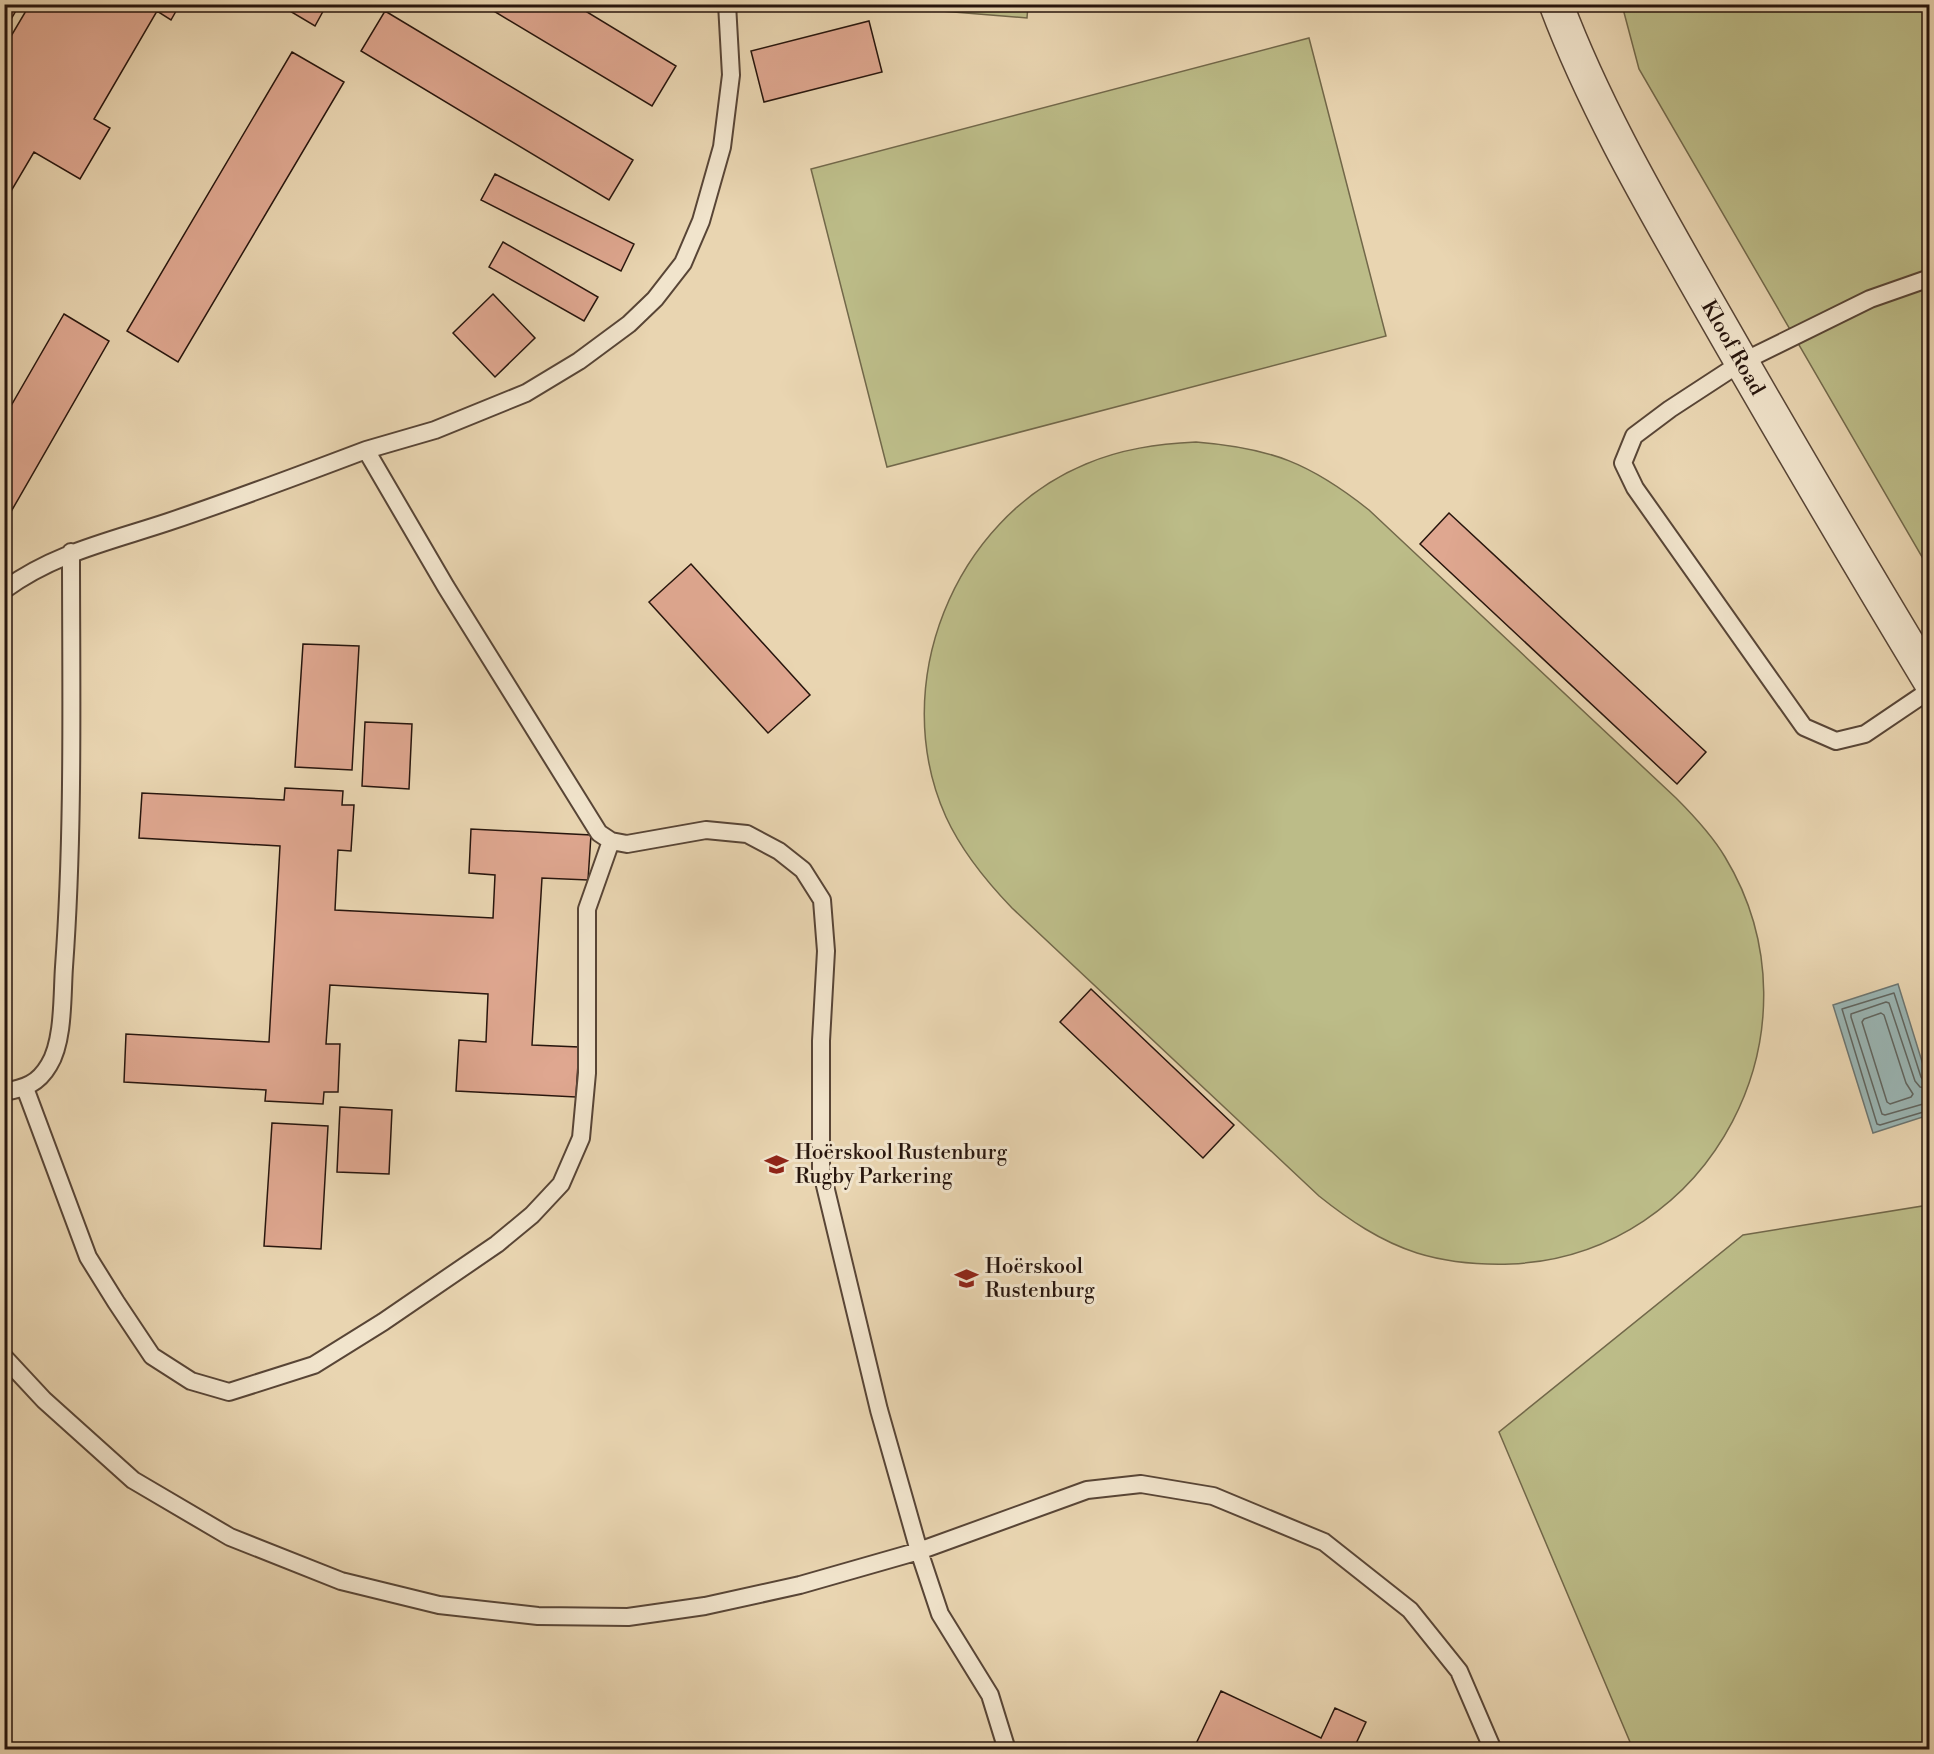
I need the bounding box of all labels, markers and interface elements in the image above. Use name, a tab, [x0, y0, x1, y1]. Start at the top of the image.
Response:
street label: Kloof Road	[1695, 296, 1770, 400]
place label: Hoërskool Rustenburg Rugby Parkering	[795, 1140, 1007, 1190]
school or university icon: Hoërskool Rustenburg Rugby Parkering	[764, 1151, 790, 1177]
place label: Hoërskool Rustenburg	[985, 1254, 1095, 1304]
school or university icon: Hoërskool Rustenburg	[954, 1265, 980, 1291]

